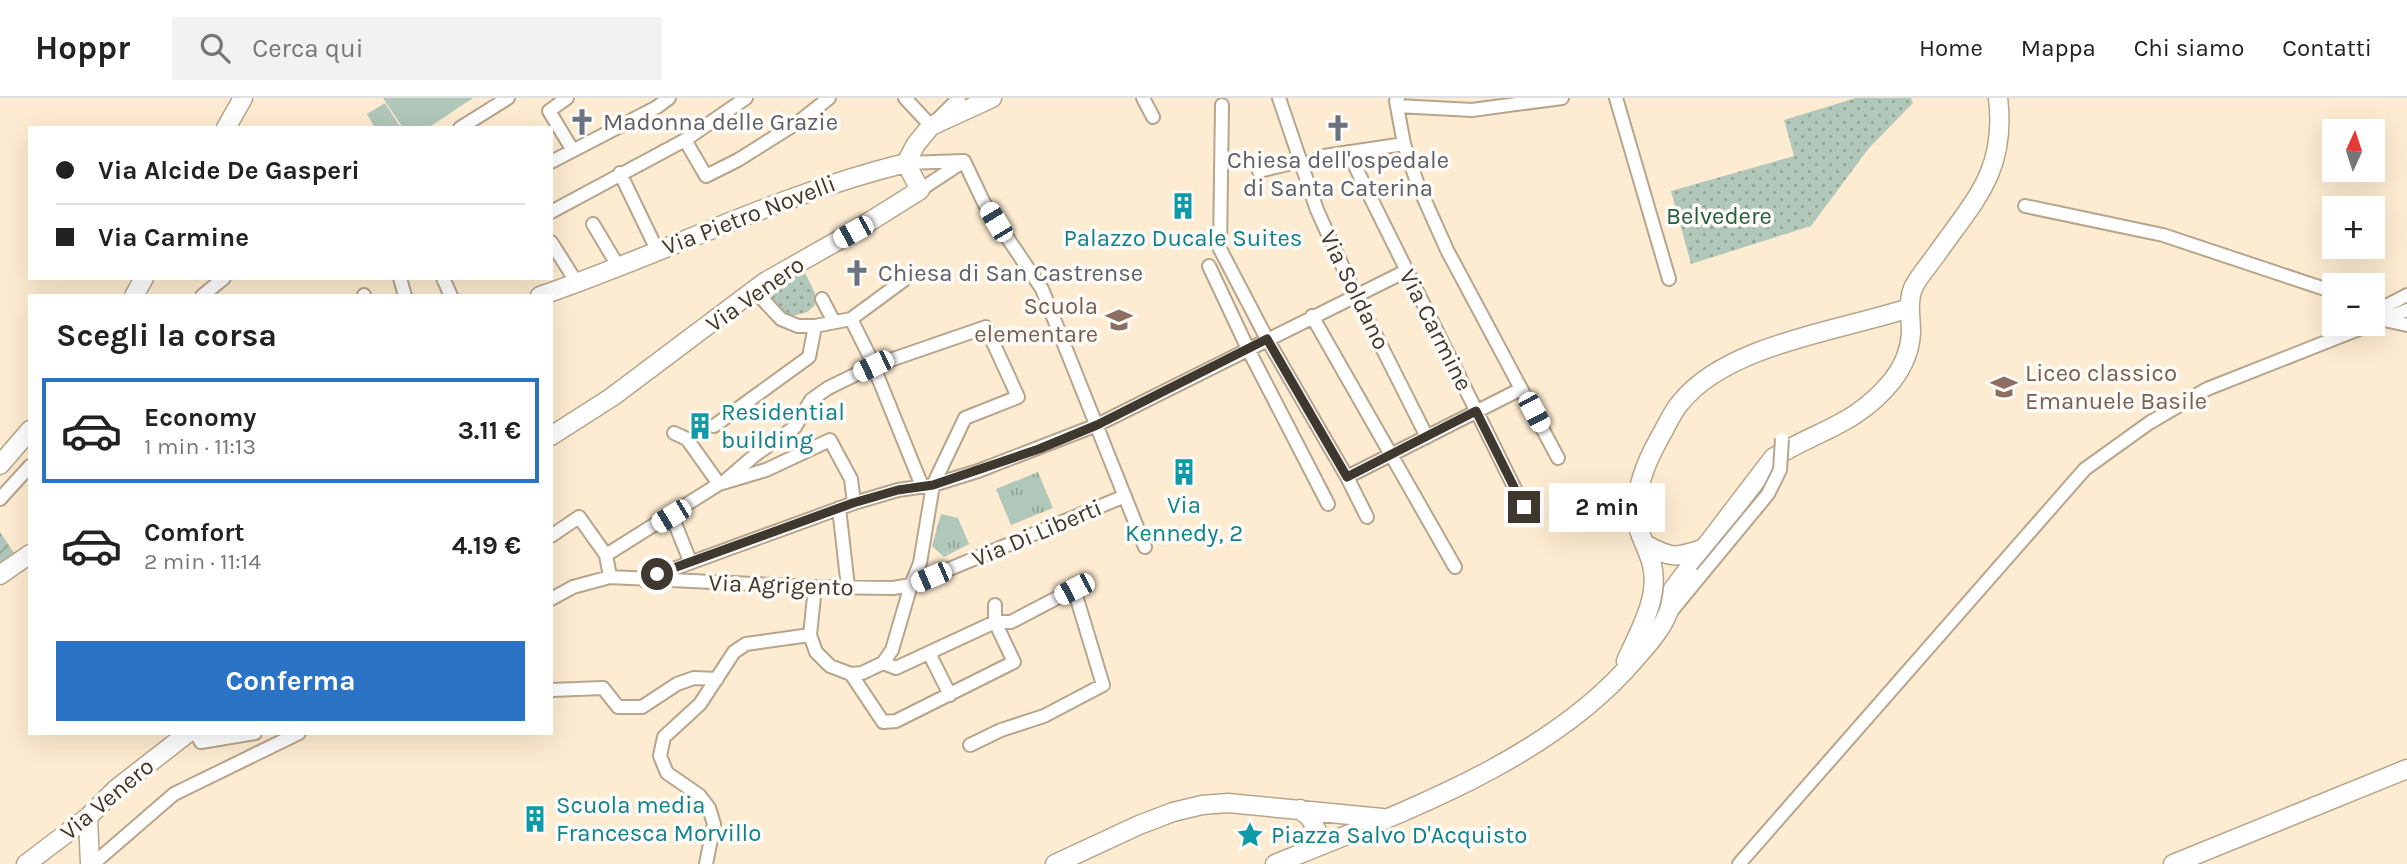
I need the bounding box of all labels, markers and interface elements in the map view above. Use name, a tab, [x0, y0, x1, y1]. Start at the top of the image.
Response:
search box	[172, 17, 662, 80]
text: Hoppr	[35, 29, 130, 67]
icon: search	[196, 29, 234, 67]
text: Cerca qui	[252, 33, 363, 64]
text: Home	[1919, 34, 1983, 62]
text: Mappa	[2021, 34, 2096, 62]
text: Chi siamo	[2134, 34, 2244, 62]
text: Contatti	[2282, 34, 2372, 62]
church icon: Madonna delle Grazie	[567, 107, 597, 137]
place label: Madonna delle Grazie	[603, 108, 838, 136]
church icon: Chiesa dell'ospedale di Santa Caterina	[1323, 113, 1353, 143]
north arrow	[2322, 119, 2385, 182]
map controls	[2322, 119, 2385, 336]
place label: Chiesa dell'ospedale di Santa Caterina	[1227, 146, 1449, 202]
text: Via Alcide De Gasperi	[98, 155, 360, 186]
street label: Via Pietro Novelli	[658, 169, 840, 261]
building icon: Palazzo Ducale Suites	[1168, 191, 1198, 221]
button: +	[2322, 196, 2385, 259]
car	[977, 199, 1016, 245]
park label: Belvedere	[1666, 202, 1772, 230]
car	[830, 213, 877, 251]
text: Via Carmine	[98, 222, 249, 253]
place label: Palazzo Ducale Suites	[1064, 224, 1302, 252]
street label: Via Soldano	[1314, 226, 1396, 354]
street label: Via Venero	[701, 250, 809, 338]
church icon: Chiesa di San Castrense	[842, 258, 872, 288]
place label: Chiesa di San Castrense	[878, 259, 1143, 287]
street label: Via Carmine	[1393, 265, 1479, 395]
button: −	[2322, 273, 2385, 336]
place label: Scuola elementare	[974, 292, 1098, 348]
school or university icon: Scuola elementare	[1104, 305, 1134, 335]
text: Scegli la corsa	[56, 317, 277, 354]
car	[850, 347, 897, 385]
place label: Liceo classico Emanuele Basile	[2025, 359, 2207, 415]
school or university icon: Liceo classico Emanuele Basile	[1989, 372, 2019, 402]
car	[1515, 389, 1554, 435]
place label: Residential building	[721, 398, 845, 454]
icon: car	[60, 399, 123, 462]
text: Economy	[144, 402, 256, 433]
building icon: Residential building	[685, 411, 715, 441]
text: 3.11 €	[458, 415, 521, 446]
text: 1 min · 11:13	[144, 433, 256, 460]
building icon: Via Kennedy, 2	[1169, 457, 1199, 487]
callout: 2 min	[1548, 482, 1664, 532]
place label: Via Kennedy, 2	[1125, 491, 1243, 547]
route end	[1508, 491, 1540, 523]
street label: Via Di Liberti	[968, 493, 1106, 573]
text: 2 min	[1575, 494, 1639, 521]
car	[648, 496, 695, 536]
icon: car	[60, 514, 123, 577]
text: Comfort	[144, 517, 245, 548]
text: 4.19 €	[452, 530, 521, 561]
text: 2 min · 11:14	[144, 548, 261, 575]
route start	[641, 558, 673, 590]
car	[908, 559, 955, 595]
street label: Via Agrigento	[708, 568, 854, 602]
car	[1051, 570, 1098, 608]
button: Conferma	[56, 641, 525, 721]
street label: Via Venero	[55, 752, 159, 846]
place label: Scuola media Francesca Morvillo	[556, 791, 761, 847]
building icon: Scuola media Francesca Morvillo	[520, 804, 550, 834]
place icon: Piazza Salvo D'Acquisto	[1235, 820, 1265, 850]
place label: Piazza Salvo D'Acquisto	[1271, 821, 1527, 849]

